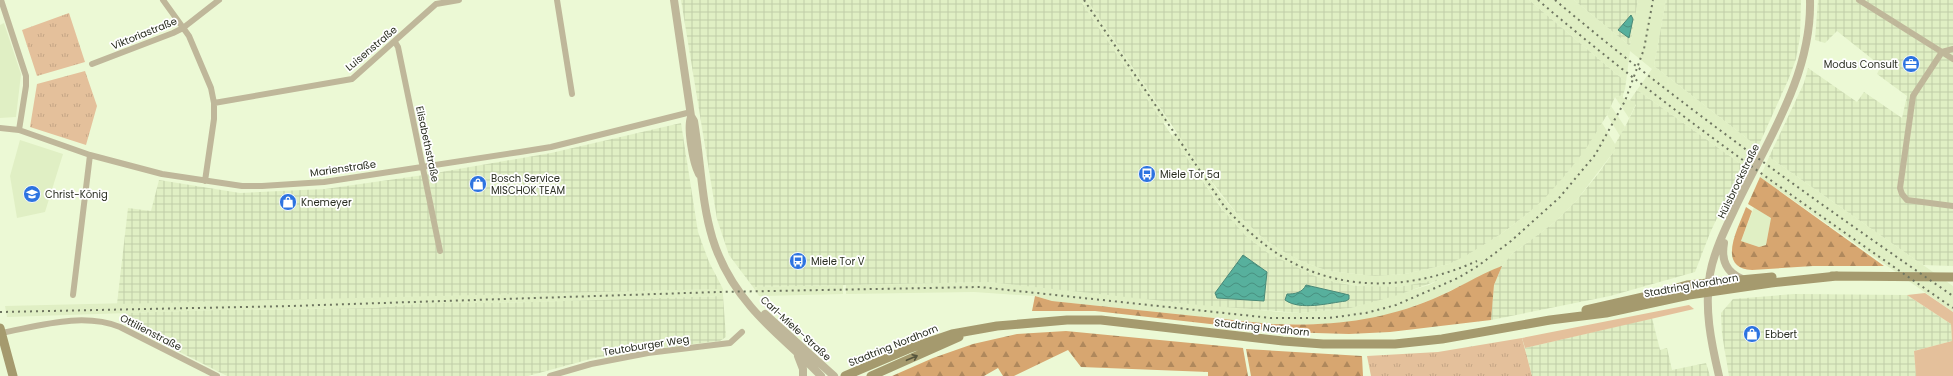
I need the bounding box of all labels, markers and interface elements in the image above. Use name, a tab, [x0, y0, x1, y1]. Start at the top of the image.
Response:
street label: Viktoriastraße	[109, 13, 179, 53]
street label: Luisenstraße	[342, 22, 400, 74]
office icon: Modus Consult	[1901, 54, 1921, 74]
place label: Modus Consult	[1824, 57, 1898, 72]
street label: Elisabethstraße	[412, 105, 443, 184]
street label: Hülsbrockstraße	[1714, 141, 1763, 221]
street label: Marienstraße	[309, 156, 377, 181]
bus stop icon: Miele Tor 5a	[1137, 164, 1157, 184]
place label: Miele Tor 5a	[1160, 167, 1220, 182]
place label: Bosch Service MISCHOK TEAM	[491, 171, 565, 198]
shop icon: Bosch Service MISCHOK TEAM	[468, 174, 488, 194]
school or university icon: Christ-König	[22, 184, 42, 204]
place label: Christ-König	[45, 187, 108, 202]
shop icon: Knemeyer	[278, 192, 298, 212]
place label: Knemeyer	[301, 195, 352, 210]
bus stop icon: Miele Tor V	[788, 251, 808, 271]
place label: Miele Tor V	[811, 254, 865, 269]
street label: Stadtring Nordhorn	[1643, 270, 1739, 301]
street label: Carl-Miele-Straße	[757, 292, 834, 364]
street label: Ottilienstraße	[117, 310, 184, 354]
street label: Stadtring Nordhorn	[1214, 315, 1310, 340]
street label: Stadtring Nordhorn	[846, 321, 940, 370]
shop icon: Ebbert	[1742, 324, 1762, 344]
place label: Ebbert	[1765, 327, 1798, 342]
street label: Teutoburger Weg	[602, 331, 690, 360]
one-way arrow	[906, 354, 918, 361]

